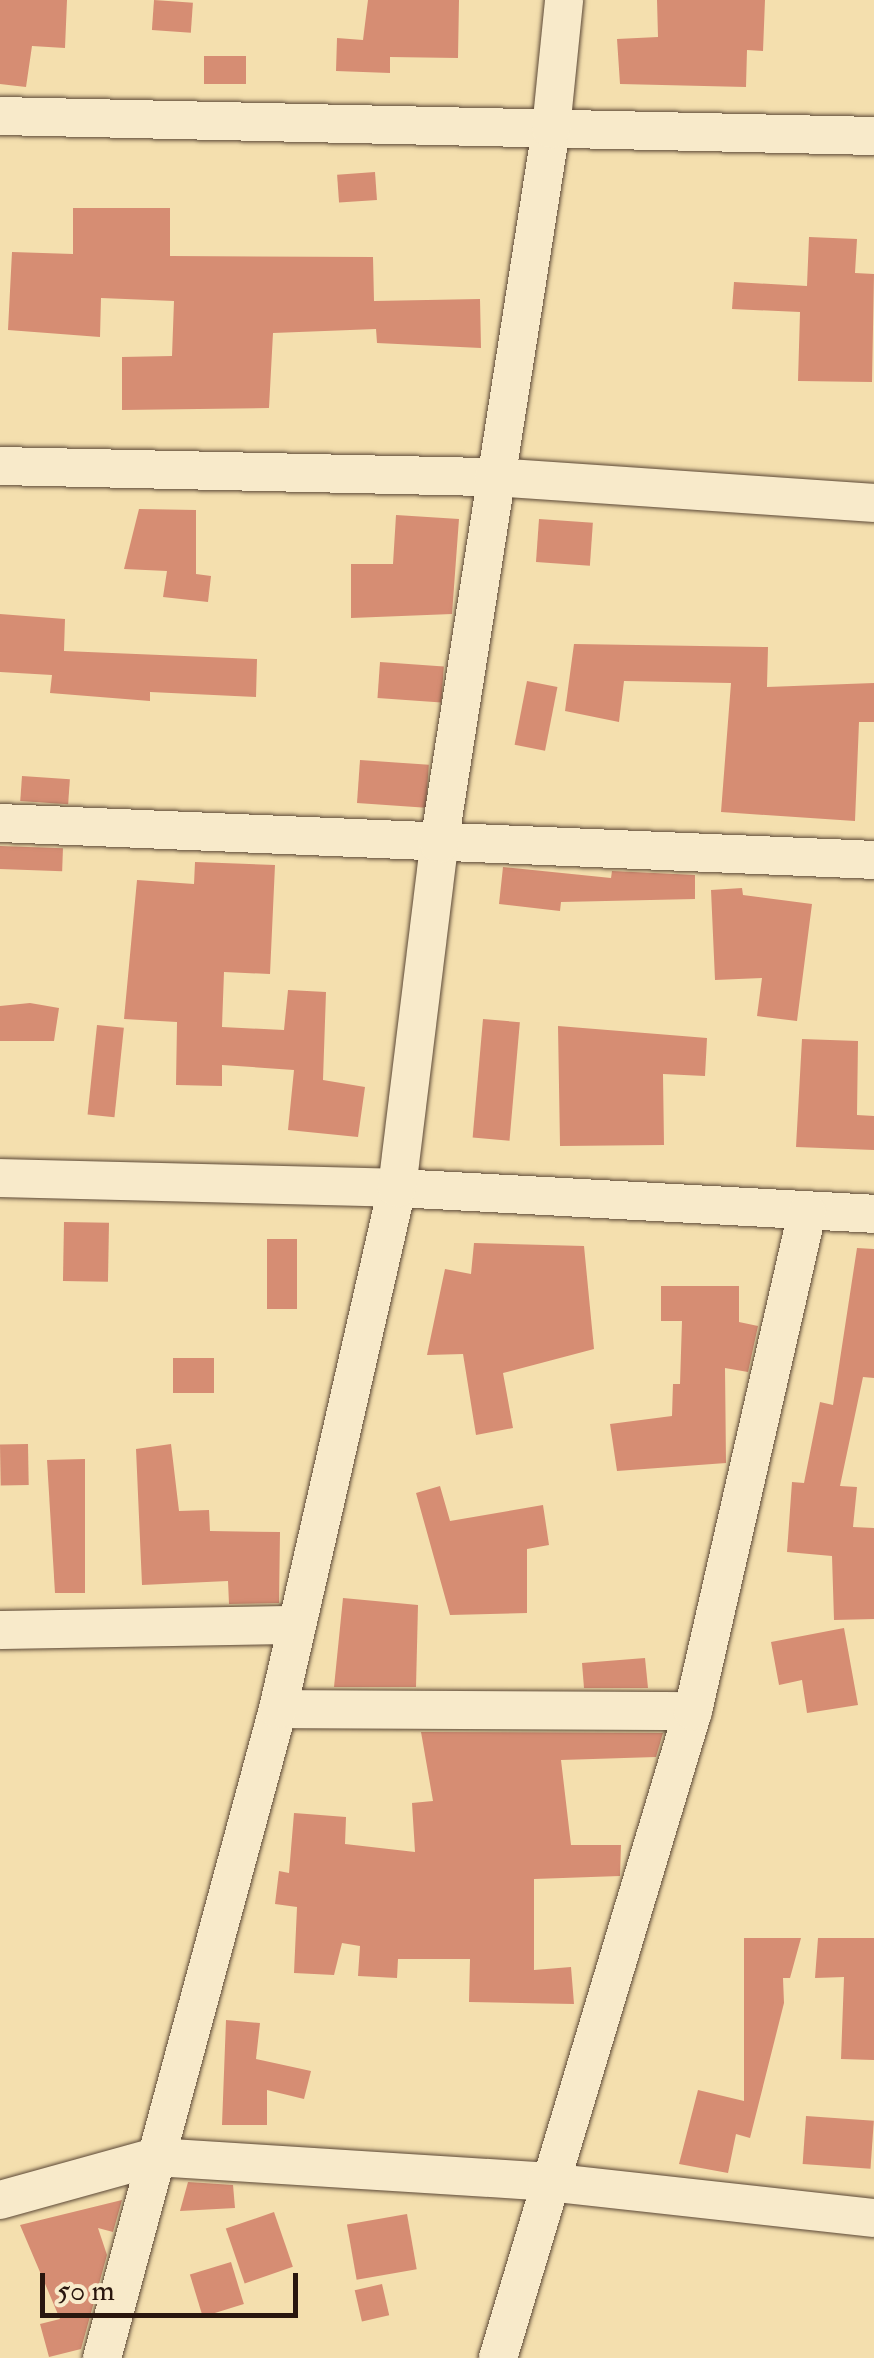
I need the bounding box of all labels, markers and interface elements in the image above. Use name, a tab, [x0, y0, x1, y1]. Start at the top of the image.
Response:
scale bar	[45, 2253, 302, 2315]
text: 50 m	[57, 2272, 115, 2309]

